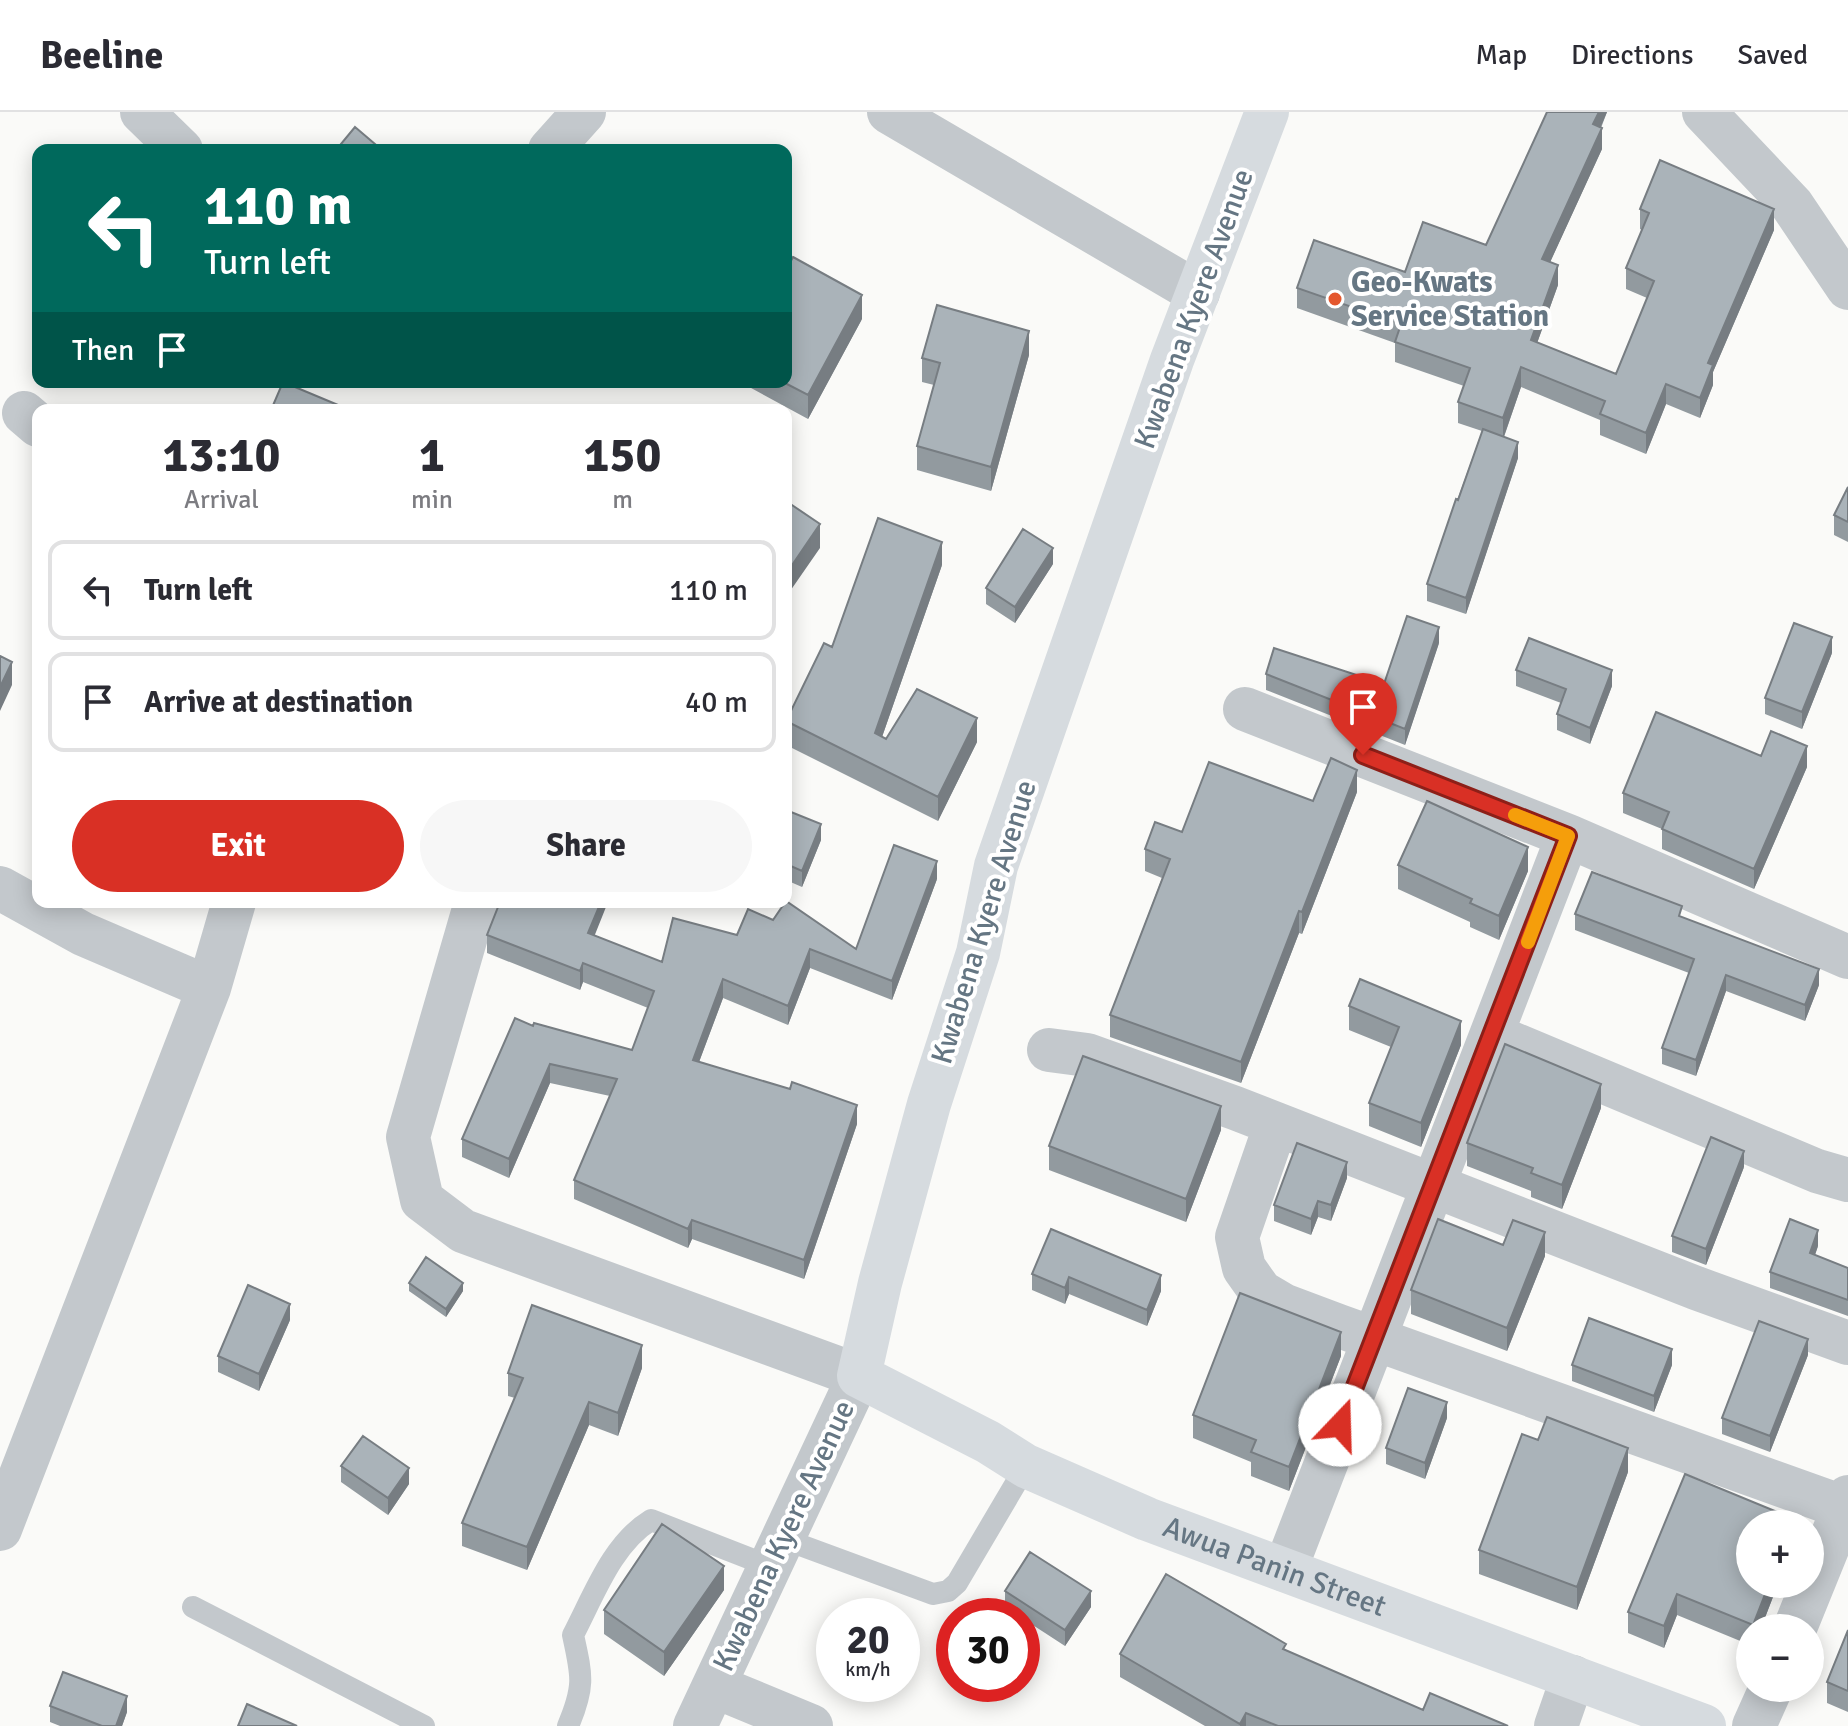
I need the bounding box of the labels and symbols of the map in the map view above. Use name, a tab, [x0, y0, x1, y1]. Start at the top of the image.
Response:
street label: Kwabena Kyere Avenue	[1126, 164, 1262, 454]
place label: Geo-Kwats Service Station	[1351, 264, 1549, 335]
marker: Geo-Kwats Service Station	[1326, 290, 1344, 308]
pin	[1329, 673, 1397, 755]
street label: Kwabena Kyere Avenue	[923, 776, 1045, 1068]
position arrow	[1298, 1383, 1382, 1467]
street label: Kwabena Kyere Avenue	[705, 1395, 863, 1677]
street label: Awua Panin Street	[1158, 1508, 1391, 1625]
speed limit sign: 30	[936, 1598, 1040, 1702]

